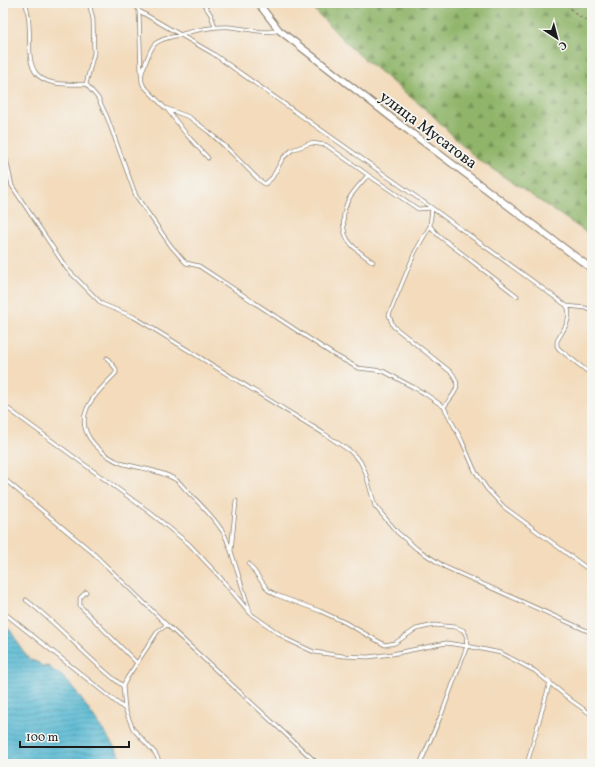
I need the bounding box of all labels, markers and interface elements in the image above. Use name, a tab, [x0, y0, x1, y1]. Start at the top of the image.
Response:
north arrow	[537, 18, 577, 58]
text: С	[555, 37, 569, 53]
street label: улица Мусатова	[374, 86, 481, 175]
scale bar	[20, 723, 129, 749]
text: 100 m	[26, 730, 59, 746]

